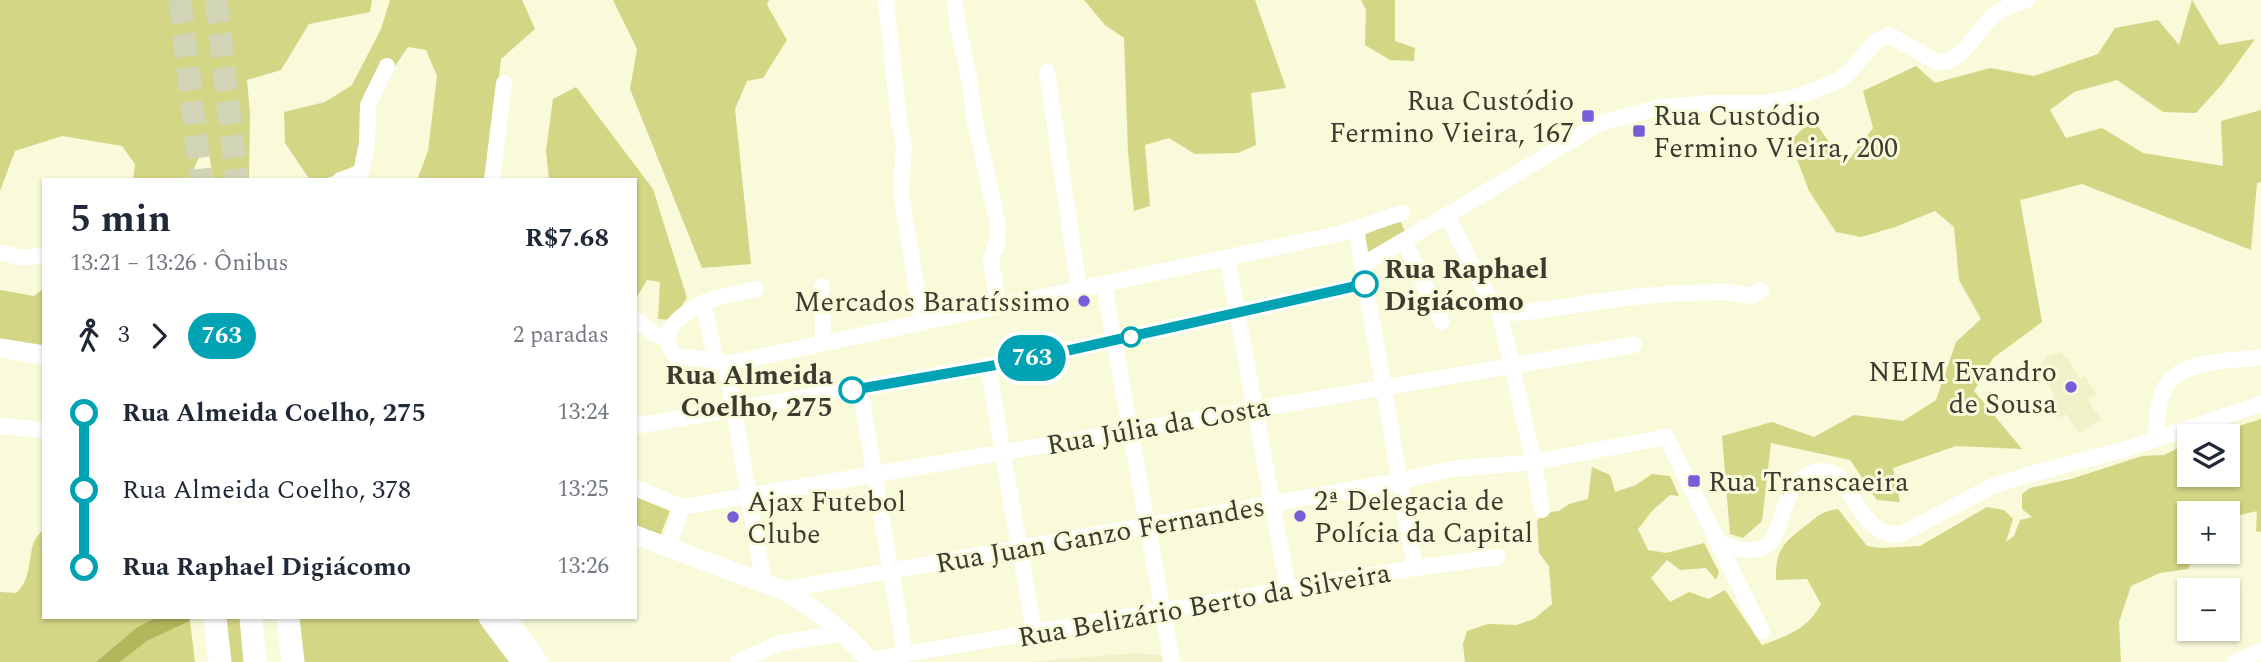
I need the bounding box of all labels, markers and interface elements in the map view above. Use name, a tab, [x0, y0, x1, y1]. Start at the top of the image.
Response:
place label: Rua Custódio Fermino Vieira, 167	[1329, 80, 1574, 155]
place label: Rua Custódio Fermino Vieira, 200	[1653, 95, 1898, 170]
marker: Rua Custódio Fermino Vieira, 167	[1580, 108, 1596, 124]
marker: Rua Custódio Fermino Vieira, 200	[1631, 123, 1647, 139]
text: 5 min	[70, 191, 171, 249]
text: R$7.68	[525, 218, 609, 258]
text: 13:21 – 13:26 · Ônibus	[70, 246, 289, 281]
place label: Rua Raphael Digiácomo	[1384, 248, 1548, 323]
marker: Rua Raphael Digiácomo	[1352, 271, 1378, 297]
place label: Mercados Baratíssimo	[794, 281, 1070, 324]
marker: Mercados Baratíssimo	[1076, 293, 1092, 309]
icon: walk	[70, 317, 108, 355]
icon: forward	[140, 317, 178, 355]
text: 3	[118, 318, 130, 353]
text: 763	[202, 318, 242, 354]
text: 2 paradas	[513, 318, 609, 353]
unlabelled marker	[1121, 327, 1141, 347]
line badge: 763	[992, 335, 1072, 381]
text: 763	[1012, 340, 1052, 376]
place label: NEIM Evandro de Sousa	[1868, 351, 2057, 426]
place label: Rua Almeida Coelho, 275	[665, 354, 834, 429]
marker: Rua Almeida Coelho, 275	[839, 377, 865, 403]
marker: NEIM Evandro de Sousa	[2063, 379, 2079, 395]
street label: Rua Júlia da Costa	[1043, 386, 1274, 467]
text: Rua Almeida Coelho, 275	[122, 393, 426, 433]
text: 13:24	[557, 395, 609, 430]
map controls	[2177, 424, 2240, 641]
button: layers	[2177, 424, 2240, 487]
place label: Rua Transcaeira	[1708, 461, 1909, 504]
text: Rua Almeida Coelho, 378	[122, 470, 411, 510]
text: 13:25	[557, 472, 609, 507]
marker: Rua Transcaeira	[1686, 473, 1702, 489]
place label: 2ª Delegacia de Polícia da Capital	[1314, 480, 1533, 555]
place label: Ajax Futebol Clube	[747, 481, 906, 556]
street label: Rua Juan Ganzo Fernandes	[932, 485, 1268, 586]
button: +	[2177, 501, 2240, 564]
marker: 2ª Delegacia de Polícia da Capital	[1292, 508, 1308, 524]
marker: Ajax Futebol Clube	[725, 509, 741, 525]
text: Rua Raphael Digiácomo	[122, 547, 411, 587]
text: 13:26	[557, 549, 609, 584]
street label: Rua Belizário Berto da Silveira	[1014, 551, 1394, 659]
button: −	[2177, 578, 2240, 641]

